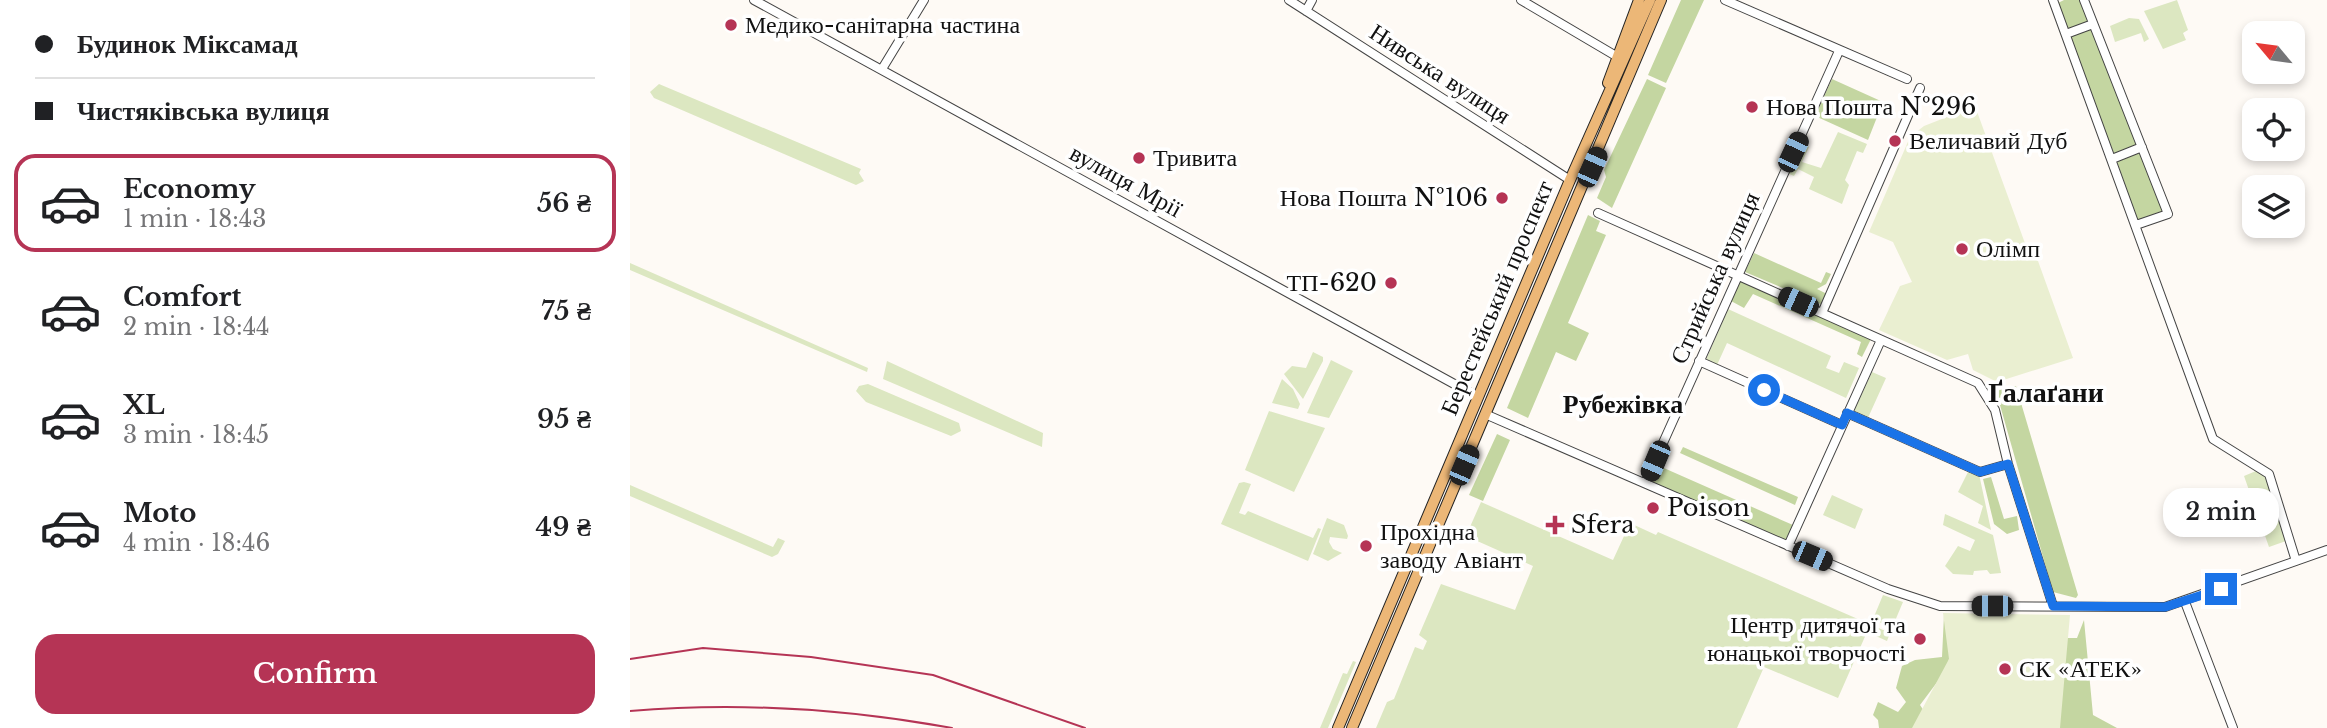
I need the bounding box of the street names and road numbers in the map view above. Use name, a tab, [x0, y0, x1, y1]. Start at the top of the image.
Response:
street label: Нивська вулиця	[1364, 17, 1516, 130]
street label: вулиця Мрії	[1065, 138, 1188, 223]
street label: Берестейський проспект	[1434, 176, 1559, 419]
street label: Стрийська вулиця	[1664, 188, 1765, 368]

